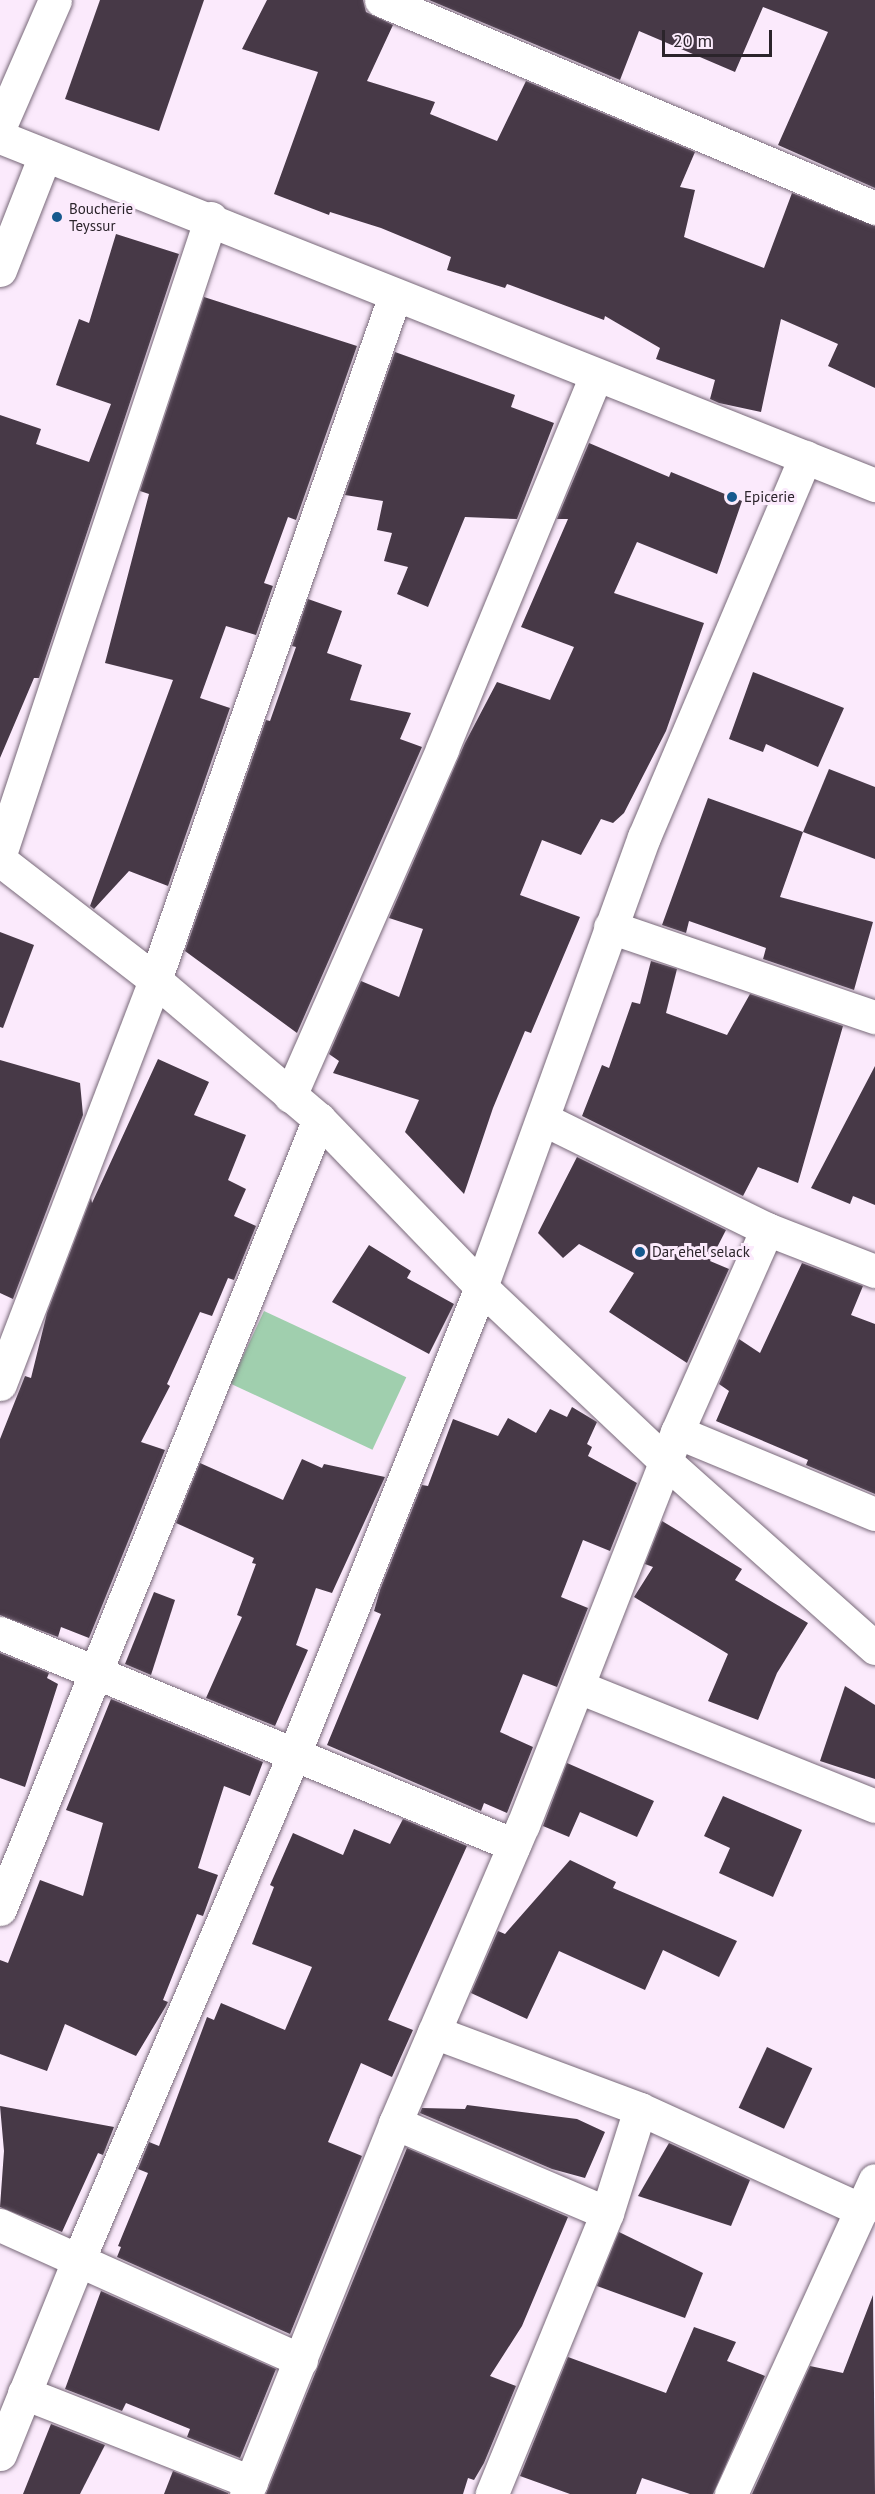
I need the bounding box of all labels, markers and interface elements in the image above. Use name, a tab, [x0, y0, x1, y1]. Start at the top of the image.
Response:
scale bar	[665, 18, 774, 56]
text: 20 m	[673, 29, 712, 52]
place label: Boucherie Teyssur	[69, 199, 133, 234]
marker: Boucherie Teyssur	[50, 210, 64, 224]
place label: Epicerie	[744, 488, 795, 506]
marker: Epicerie	[725, 490, 739, 504]
place label: Dar ehel selack	[652, 1243, 750, 1261]
marker: Dar ehel selack	[633, 1245, 647, 1259]

